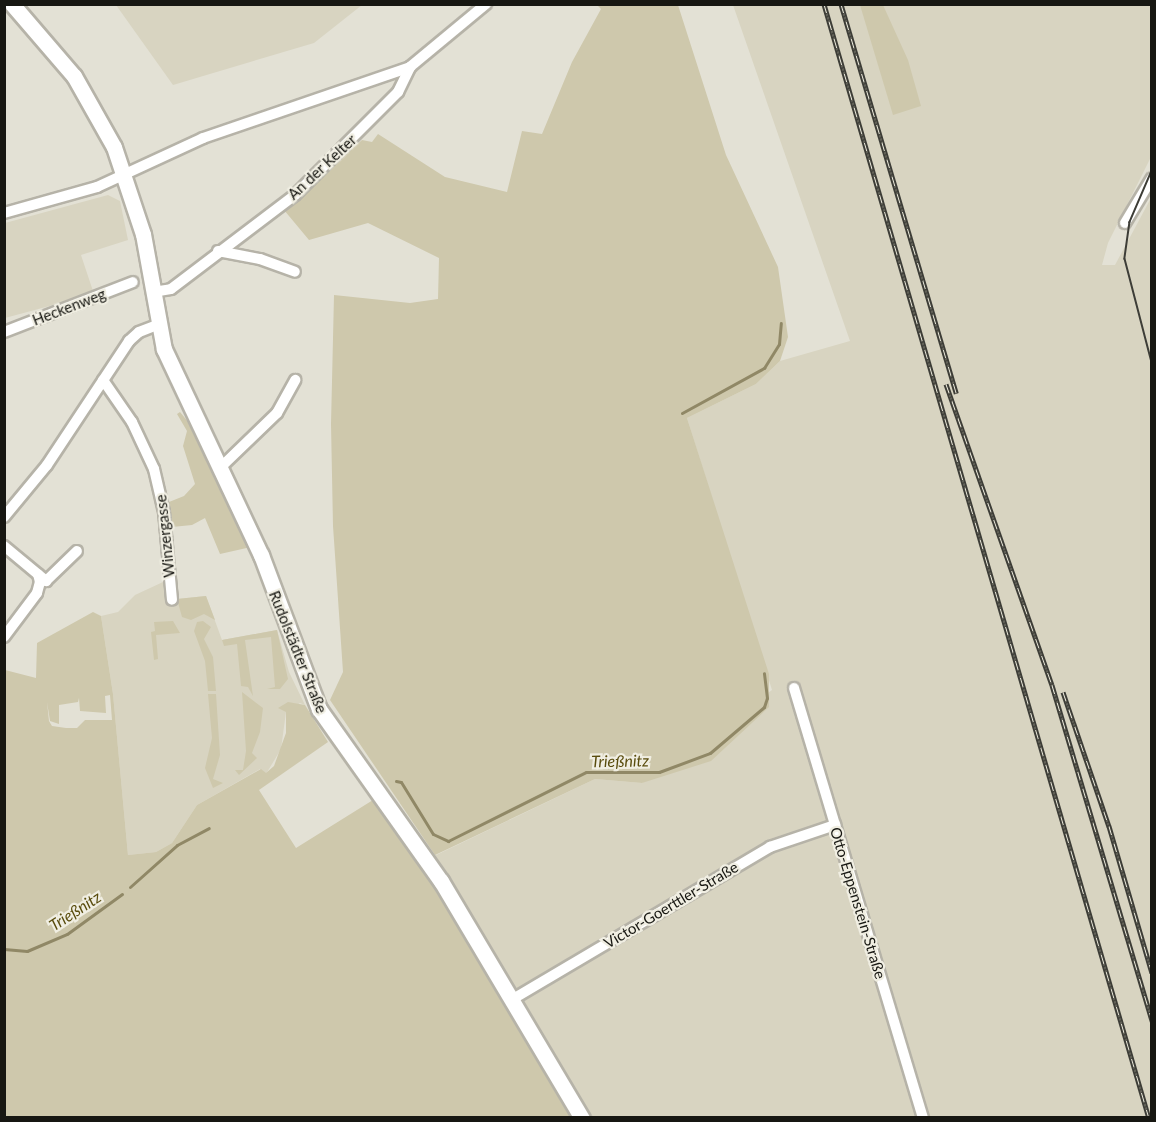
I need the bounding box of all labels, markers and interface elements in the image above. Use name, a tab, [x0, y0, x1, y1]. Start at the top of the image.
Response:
street label: An der Kelter	[284, 131, 360, 203]
street label: Heckenweg	[30, 285, 108, 329]
street label: Winzergasse	[152, 494, 178, 578]
street label: Rudolstädter Straße	[265, 588, 331, 716]
water label: Trießnitz	[591, 751, 649, 771]
street label: Otto-Eppenstein-Straße	[826, 825, 890, 981]
street label: Victor-Goerttler-Straße	[601, 858, 741, 952]
water label: Trießnitz	[45, 887, 105, 935]

